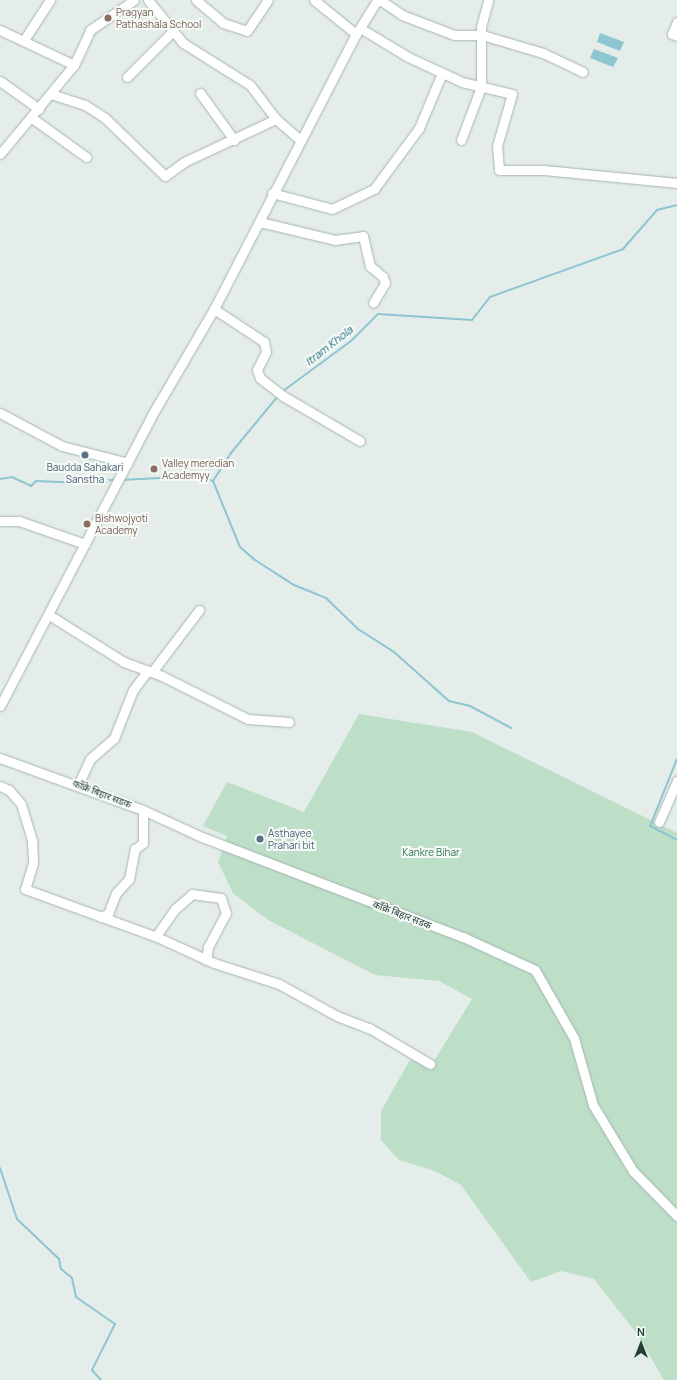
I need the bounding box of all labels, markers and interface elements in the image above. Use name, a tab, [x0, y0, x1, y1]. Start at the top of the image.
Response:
place label: Pragyan Pathashala School	[116, 6, 201, 30]
marker: Pragyan Pathashala School	[103, 13, 113, 23]
water label: Itram Khola	[303, 323, 355, 369]
marker: Baudda Sahakari Sanstha	[80, 450, 90, 460]
place label: Valley meredian Academyy	[162, 457, 234, 480]
place label: Baudda Sahakari Sanstha	[47, 461, 123, 484]
marker: Valley meredian Academyy	[149, 464, 159, 474]
place label: Bishwojyoti Academy	[95, 512, 148, 536]
marker: Bishwojyoti Academy	[82, 519, 92, 529]
street label: काँक्रे बिहार सडक	[71, 777, 133, 811]
place label: Asthayee Prahari bit	[268, 827, 315, 850]
marker: Asthayee Prahari bit	[255, 834, 265, 844]
park label: Kankre Bihar	[402, 847, 460, 859]
street label: काँक्रे बिहार सडक	[371, 898, 433, 932]
north arrow	[621, 1324, 661, 1364]
text: N	[637, 1324, 645, 1339]

